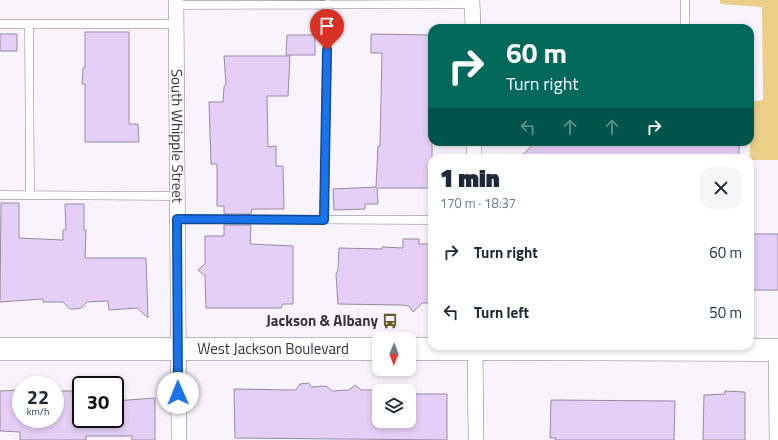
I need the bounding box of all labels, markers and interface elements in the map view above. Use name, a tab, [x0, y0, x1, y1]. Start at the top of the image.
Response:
pin	[310, 9, 344, 50]
icon: arrive	[316, 15, 338, 37]
text: 60 m	[506, 31, 567, 74]
icon: right	[440, 40, 492, 92]
street label: South Whipple Street	[165, 69, 189, 204]
text: Turn right	[506, 70, 579, 97]
icon: left	[517, 116, 539, 138]
icon: ahead	[559, 116, 581, 138]
icon: ahead	[601, 116, 623, 138]
icon: right	[643, 116, 665, 138]
text: 1 min	[440, 160, 500, 196]
button: close	[700, 167, 742, 209]
text: 170 m · 18:37	[440, 193, 516, 213]
icon: right	[440, 241, 462, 263]
text: Turn right	[474, 241, 538, 264]
text: 60 m	[709, 241, 742, 264]
icon: left	[440, 301, 462, 323]
text: Turn left	[474, 301, 529, 324]
text: 50 m	[709, 301, 742, 324]
place label: Jackson & Albany	[266, 309, 378, 332]
bus stop icon: Jackson & Albany	[381, 312, 399, 330]
north arrow	[372, 332, 416, 376]
map controls	[372, 332, 416, 428]
street label: West Jackson Boulevard	[197, 337, 349, 360]
position arrow	[157, 372, 199, 414]
speed limit sign: 30	[72, 376, 124, 428]
text: 22	[27, 381, 49, 412]
button: layers	[372, 384, 416, 428]
text: km/h	[27, 404, 49, 419]

